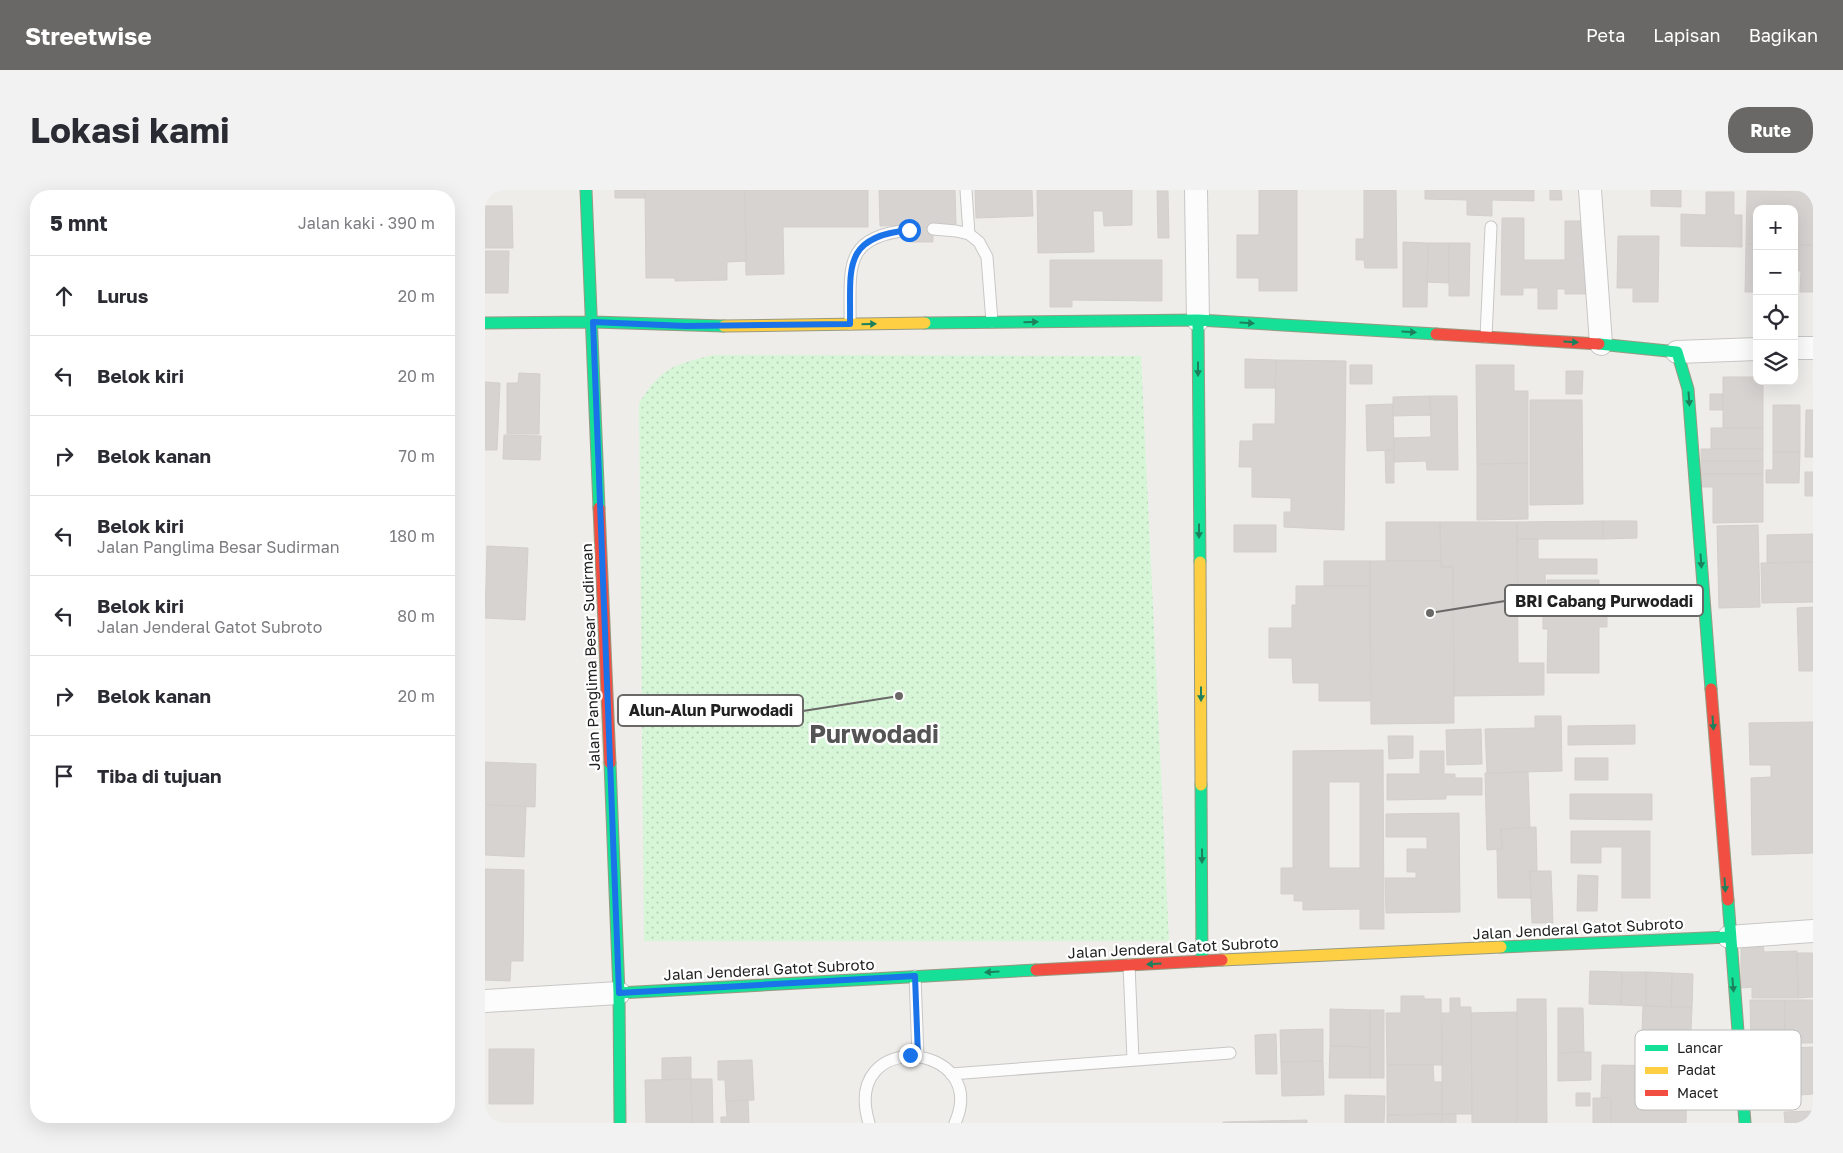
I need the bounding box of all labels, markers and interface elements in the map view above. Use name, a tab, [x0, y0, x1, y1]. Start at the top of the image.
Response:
text: Streetwise	[25, 21, 152, 50]
text: Peta	[1586, 24, 1625, 46]
text: Lapisan	[1653, 24, 1721, 46]
text: Bagikan	[1749, 24, 1818, 46]
button: Rute	[1728, 107, 1813, 153]
text: Lokasi kami	[30, 109, 230, 151]
map controls	[1753, 205, 1798, 385]
button: +	[1753, 205, 1798, 250]
text: 5 mnt	[50, 210, 108, 236]
text: Jalan kaki · 390 m	[298, 213, 435, 233]
route start	[898, 219, 921, 242]
button: −	[1753, 250, 1798, 295]
icon: ahead	[50, 282, 78, 310]
text: Lurus	[97, 284, 148, 307]
text: 20 m	[398, 286, 435, 306]
button: locate	[1753, 295, 1798, 340]
one-way arrow	[1023, 318, 1039, 326]
one-way arrow	[1239, 319, 1255, 327]
one-way arrow	[861, 320, 877, 328]
one-way arrow	[1401, 329, 1417, 337]
one-way arrow	[1563, 338, 1579, 346]
button: layers	[1753, 340, 1798, 385]
one-way arrow	[1194, 361, 1202, 377]
icon: left	[50, 362, 78, 390]
text: Belok kiri	[97, 364, 184, 387]
text: 20 m	[398, 366, 435, 386]
one-way arrow	[1685, 392, 1693, 408]
icon: right	[50, 442, 78, 470]
text: Belok kanan	[97, 444, 211, 467]
text: 70 m	[398, 446, 435, 466]
text: Belok kiri	[97, 514, 184, 537]
icon: left	[50, 522, 78, 550]
one-way arrow	[1196, 524, 1204, 540]
text: 180 m	[389, 526, 435, 546]
text: Jalan Panglima Besar Sudirman	[97, 537, 340, 557]
street label: Jalan Panglima Besar Sudirman	[577, 543, 603, 771]
one-way arrow	[1697, 554, 1705, 570]
callout: BRI Cabang Purwodadi	[1505, 585, 1703, 616]
text: BRI Cabang Purwodadi	[1515, 591, 1693, 611]
text: Belok kiri	[97, 594, 184, 617]
icon: left	[50, 602, 78, 630]
text: 80 m	[397, 606, 435, 626]
text: Jalan Jenderal Gatot Subroto	[97, 617, 322, 637]
icon: right	[50, 682, 78, 710]
text: Belok kanan	[97, 684, 211, 707]
text: 20 m	[398, 686, 435, 706]
one-way arrow	[1197, 686, 1205, 702]
callout: Alun-Alun Purwodadi	[618, 695, 803, 726]
text: Alun-Alun Purwodadi	[629, 700, 793, 720]
one-way arrow	[1710, 716, 1718, 732]
district label: Purwodadi	[809, 718, 939, 749]
icon: arrive	[50, 762, 78, 790]
text: Tiba di tujuan	[97, 764, 222, 787]
one-way arrow	[1198, 849, 1206, 865]
one-way arrow	[1722, 878, 1730, 894]
street label: Jalan Jenderal Gatot Subroto	[1472, 913, 1684, 943]
street label: Jalan Jenderal Gatot Subroto	[1067, 932, 1279, 962]
street label: Jalan Jenderal Gatot Subroto	[663, 954, 875, 984]
one-way arrow	[1146, 960, 1162, 968]
one-way arrow	[983, 969, 999, 977]
one-way arrow	[1730, 978, 1738, 994]
legend	[1635, 1030, 1801, 1110]
text: Lancar	[1677, 1039, 1723, 1056]
route end	[899, 1044, 922, 1067]
text: Padat	[1677, 1061, 1716, 1078]
text: Macet	[1677, 1084, 1718, 1101]

